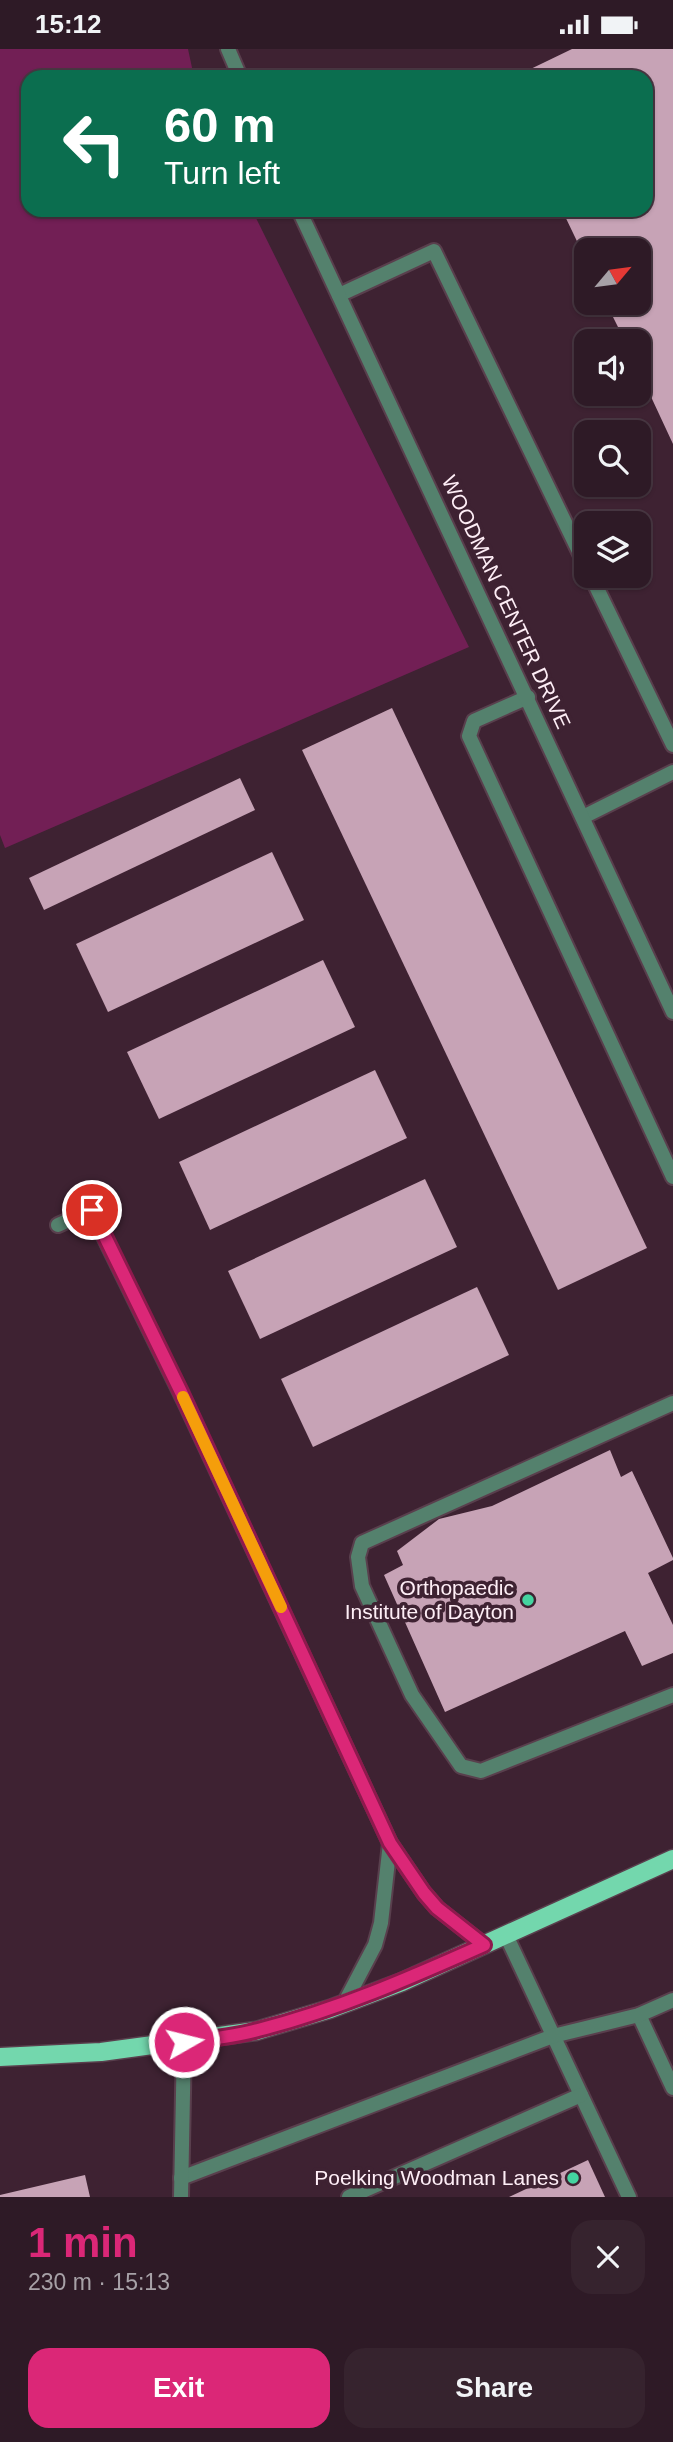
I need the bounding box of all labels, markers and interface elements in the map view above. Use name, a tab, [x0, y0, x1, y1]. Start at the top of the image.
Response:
text: 15:12	[35, 9, 102, 39]
icon: left	[49, 98, 140, 189]
text: 60 m	[164, 98, 276, 152]
text: Turn left	[164, 155, 280, 191]
north arrow	[574, 238, 651, 315]
map controls	[574, 238, 651, 588]
button: sound	[574, 329, 651, 406]
button: search	[574, 420, 651, 497]
street label: WOODMAN CENTER DRIVE	[438, 472, 575, 732]
button: layers	[574, 511, 651, 588]
pin	[62, 1180, 122, 1240]
icon: arrive	[73, 1191, 111, 1229]
place label: Orthopaedic Institute of Dayton	[345, 1576, 514, 1623]
marker: Orthopaedic Institute of Dayton	[520, 1592, 536, 1608]
position arrow	[147, 2005, 221, 2079]
place label: Poelking Woodman Lanes	[314, 2166, 559, 2189]
marker: Poelking Woodman Lanes	[565, 2170, 581, 2186]
text: 1 min	[28, 2219, 138, 2266]
button: close	[571, 2220, 645, 2294]
text: 230 m · 15:13	[28, 2269, 170, 2295]
button: Exit	[28, 2348, 330, 2428]
button: Share	[344, 2348, 645, 2428]

